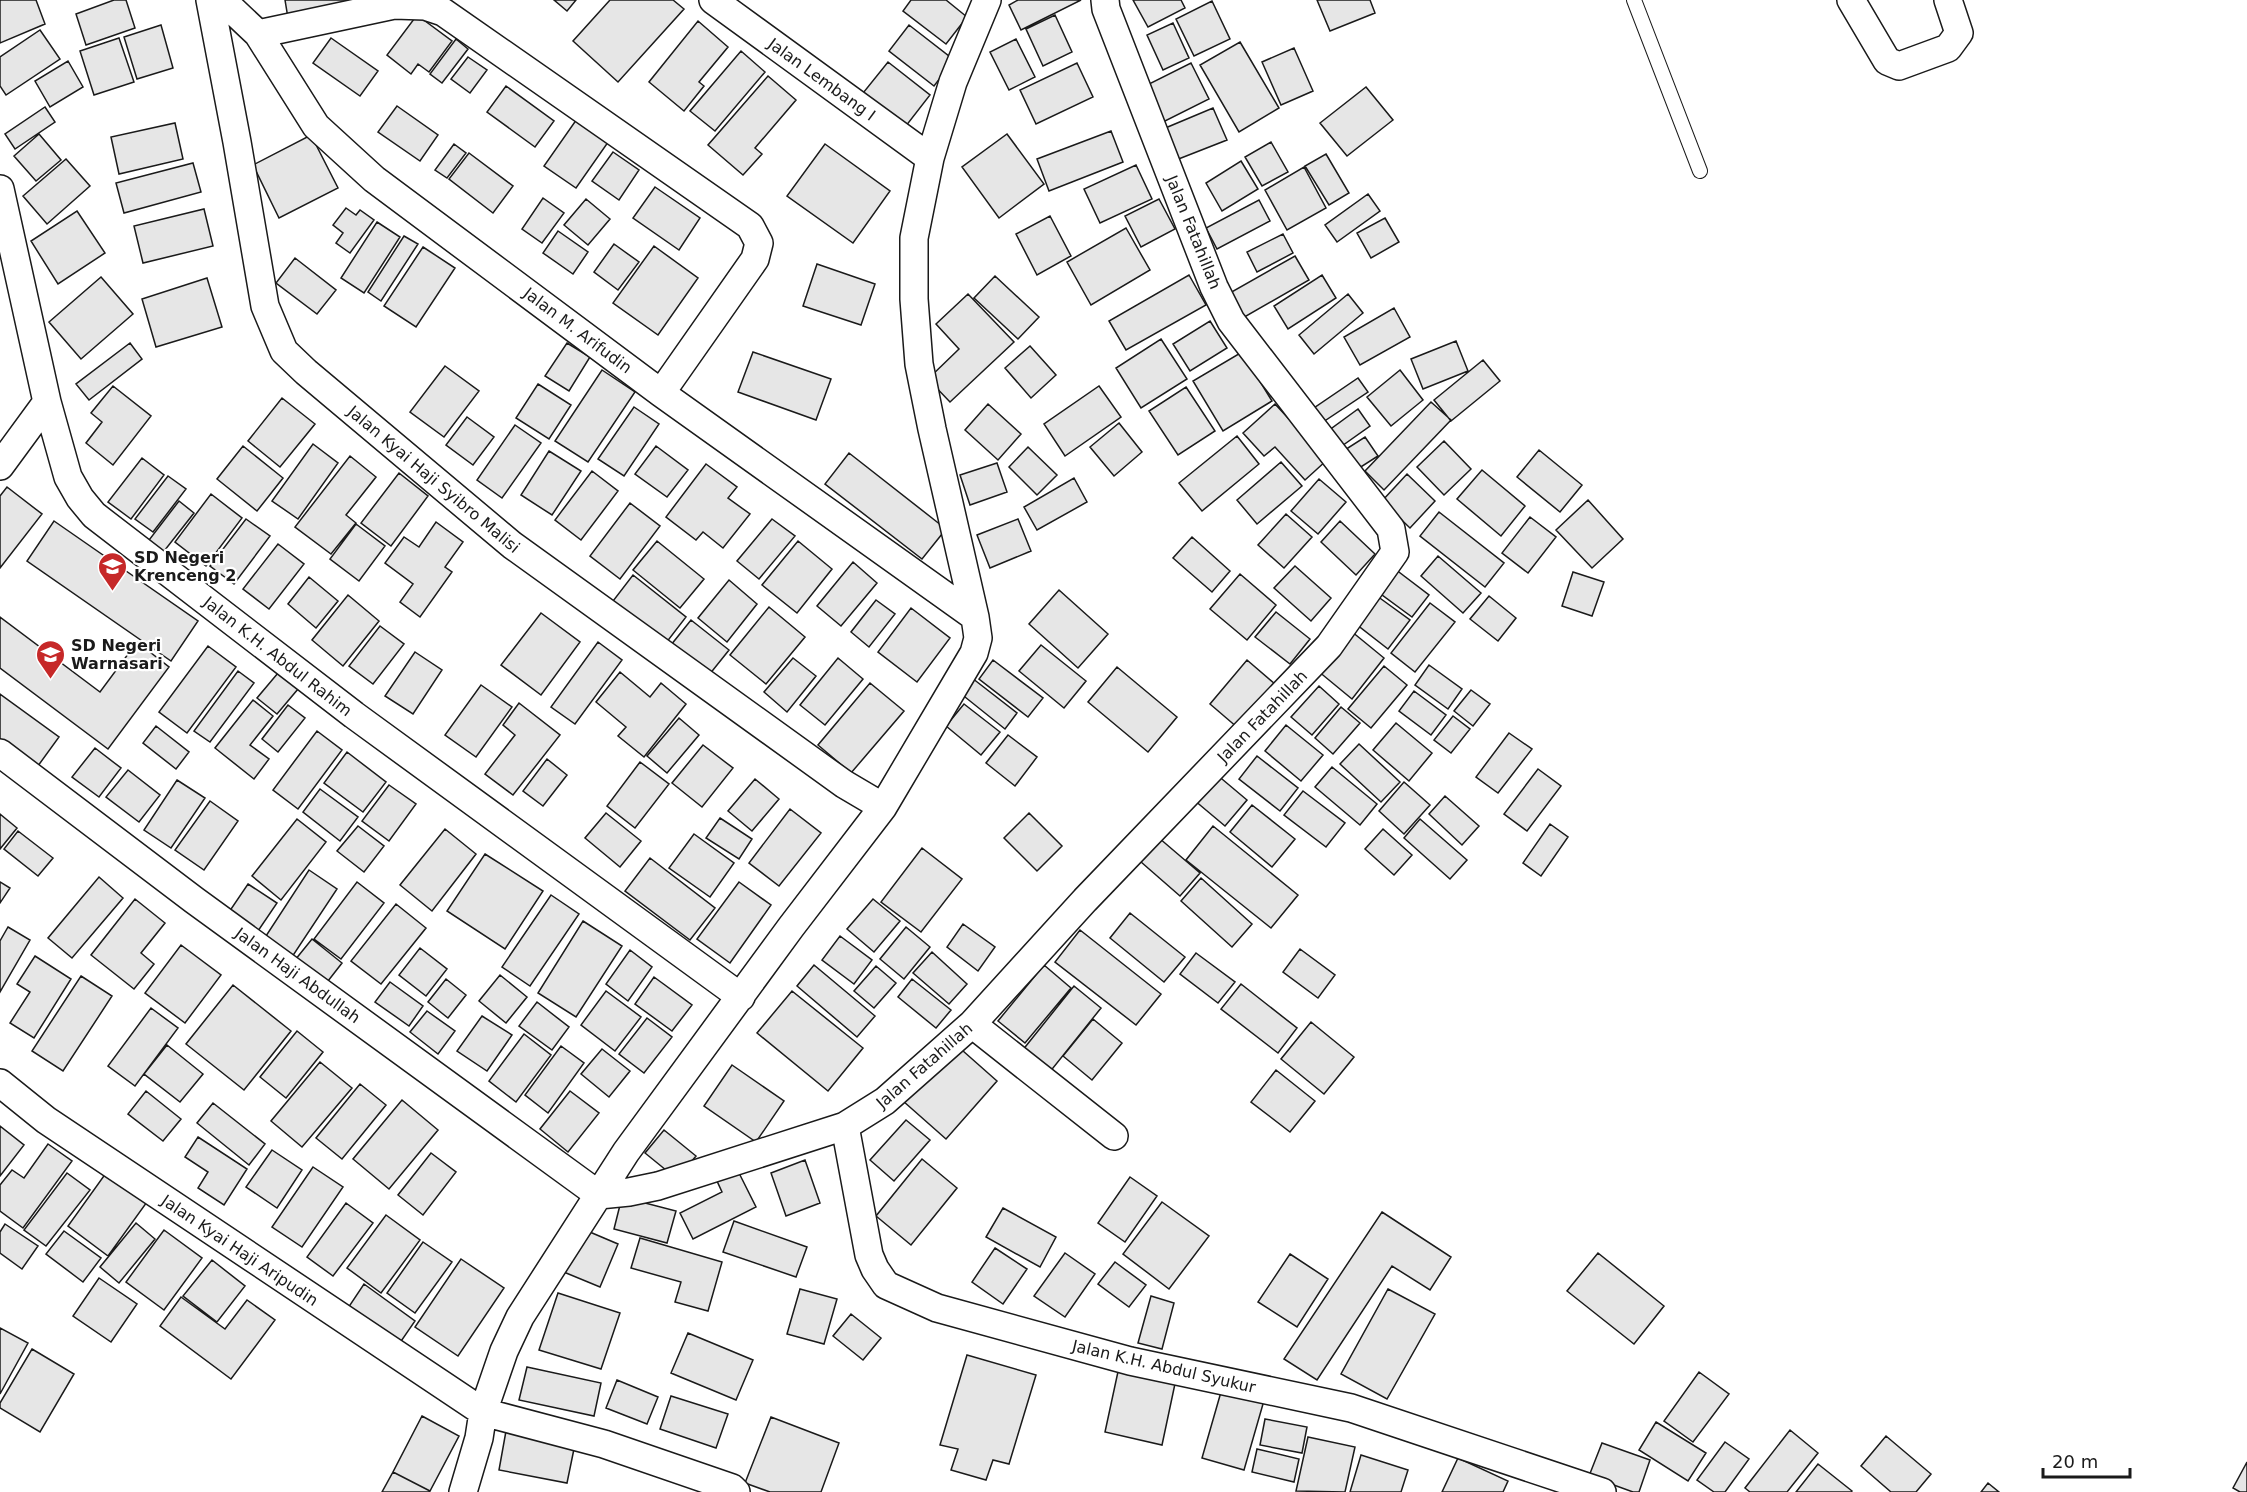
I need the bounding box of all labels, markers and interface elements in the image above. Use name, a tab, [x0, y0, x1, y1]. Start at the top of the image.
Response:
street label: Jalan Lembang I	[763, 33, 879, 125]
street label: Jalan Fatahillah	[1162, 172, 1225, 292]
street label: Jalan M. Arifudin	[519, 283, 636, 377]
street label: Jalan Kyai Haji Syibro Malisi	[343, 401, 523, 557]
place label: SD Negeri Krenceng 2	[134, 548, 236, 585]
school or university icon: SD Negeri Krenceng 2	[97, 550, 129, 592]
street label: Jalan K.H. Abdul Rahim	[199, 592, 356, 720]
place label: SD Negeri Warnasari	[71, 636, 163, 673]
school or university icon: SD Negeri Warnasari	[34, 638, 66, 680]
street label: Jalan Fatahillah	[1213, 666, 1311, 767]
street label: Jalan Haji Abdullah	[231, 923, 364, 1027]
street label: Jalan Fatahillah	[872, 1019, 976, 1113]
street label: Jalan Kyai Haji Aripudin	[157, 1190, 322, 1310]
street label: Jalan K.H. Abdul Syukur	[1069, 1336, 1258, 1397]
scale bar	[2043, 1441, 2130, 1479]
text: 20 m	[2052, 1451, 2098, 1472]

